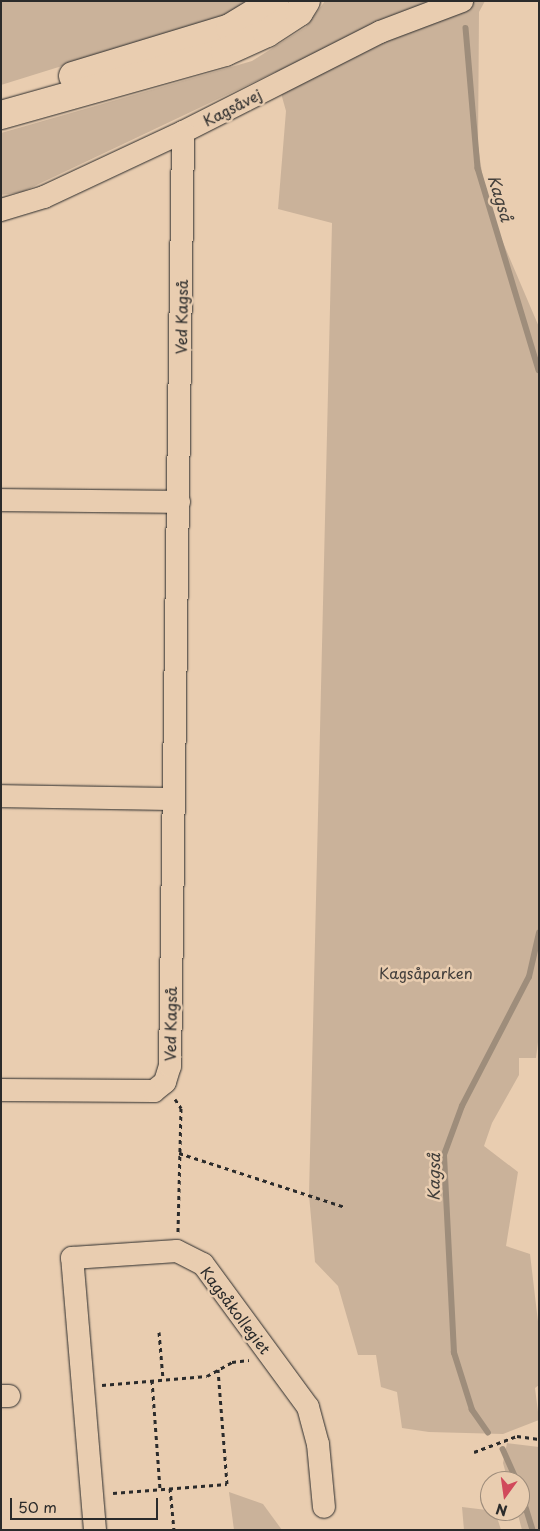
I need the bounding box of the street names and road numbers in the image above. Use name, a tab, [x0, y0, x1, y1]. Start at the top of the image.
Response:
street label: Kagsåvej	[200, 85, 264, 129]
street label: Ved Kagså	[171, 279, 191, 355]
street label: Ved Kagså	[160, 986, 180, 1062]
street label: Kagsåkollegiet	[197, 1263, 275, 1357]

